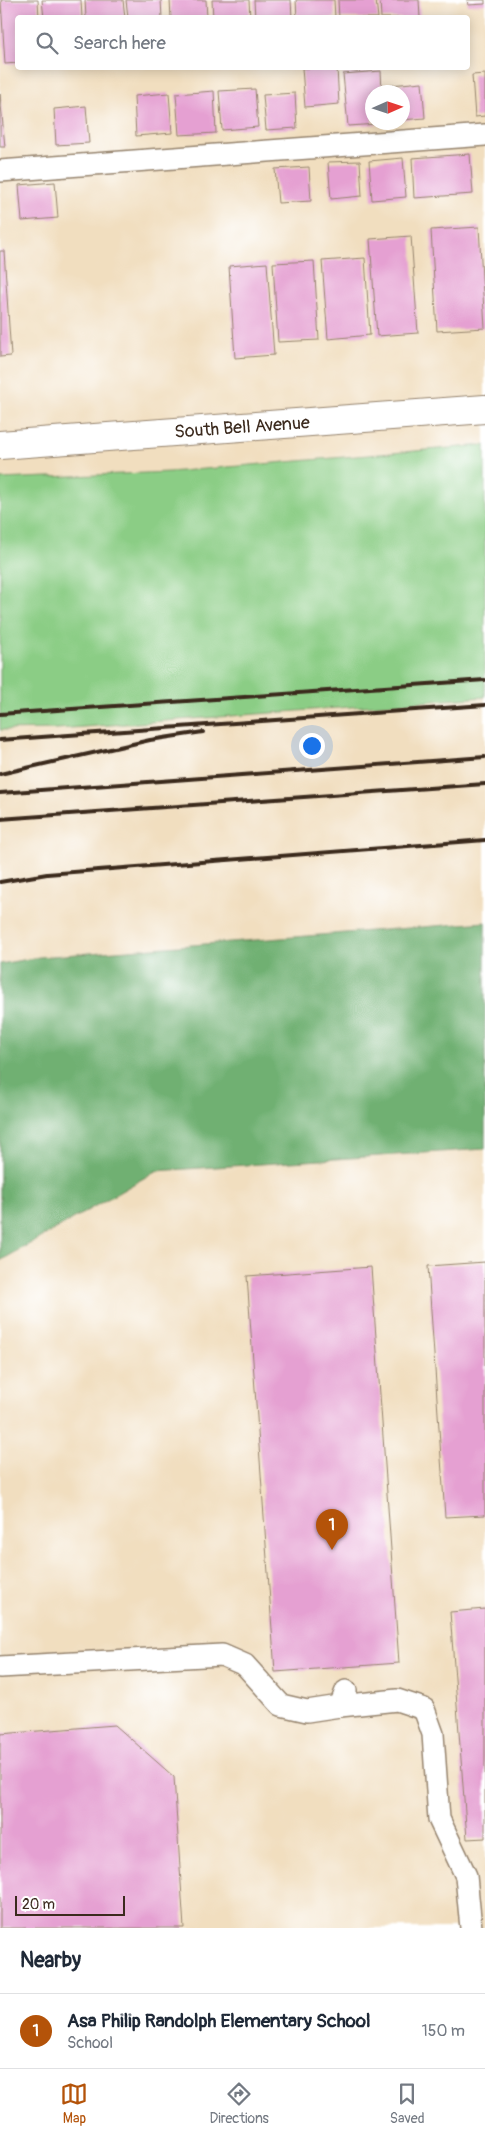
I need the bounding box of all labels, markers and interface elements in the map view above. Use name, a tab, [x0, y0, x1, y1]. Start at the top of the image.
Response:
search box	[15, 15, 470, 70]
icon: search	[33, 29, 61, 57]
text: Search here	[73, 31, 166, 55]
north arrow	[365, 85, 410, 130]
street label: South Bell Avenue	[174, 411, 311, 444]
your location	[299, 733, 325, 759]
pin: 1	[316, 1509, 348, 1550]
scale bar	[15, 1893, 125, 1916]
text: 20 m	[22, 1896, 55, 1913]
text: Nearby	[20, 1947, 81, 1974]
text: Asa Philip Randolph Elementary School	[67, 2009, 371, 2033]
text: 1	[33, 2021, 39, 2041]
text: 150 m	[421, 2021, 465, 2041]
text: School	[67, 2033, 113, 2053]
tab: Map	[60, 2080, 88, 2127]
tab: Directions	[209, 2080, 269, 2127]
tab: Saved	[390, 2080, 425, 2127]

